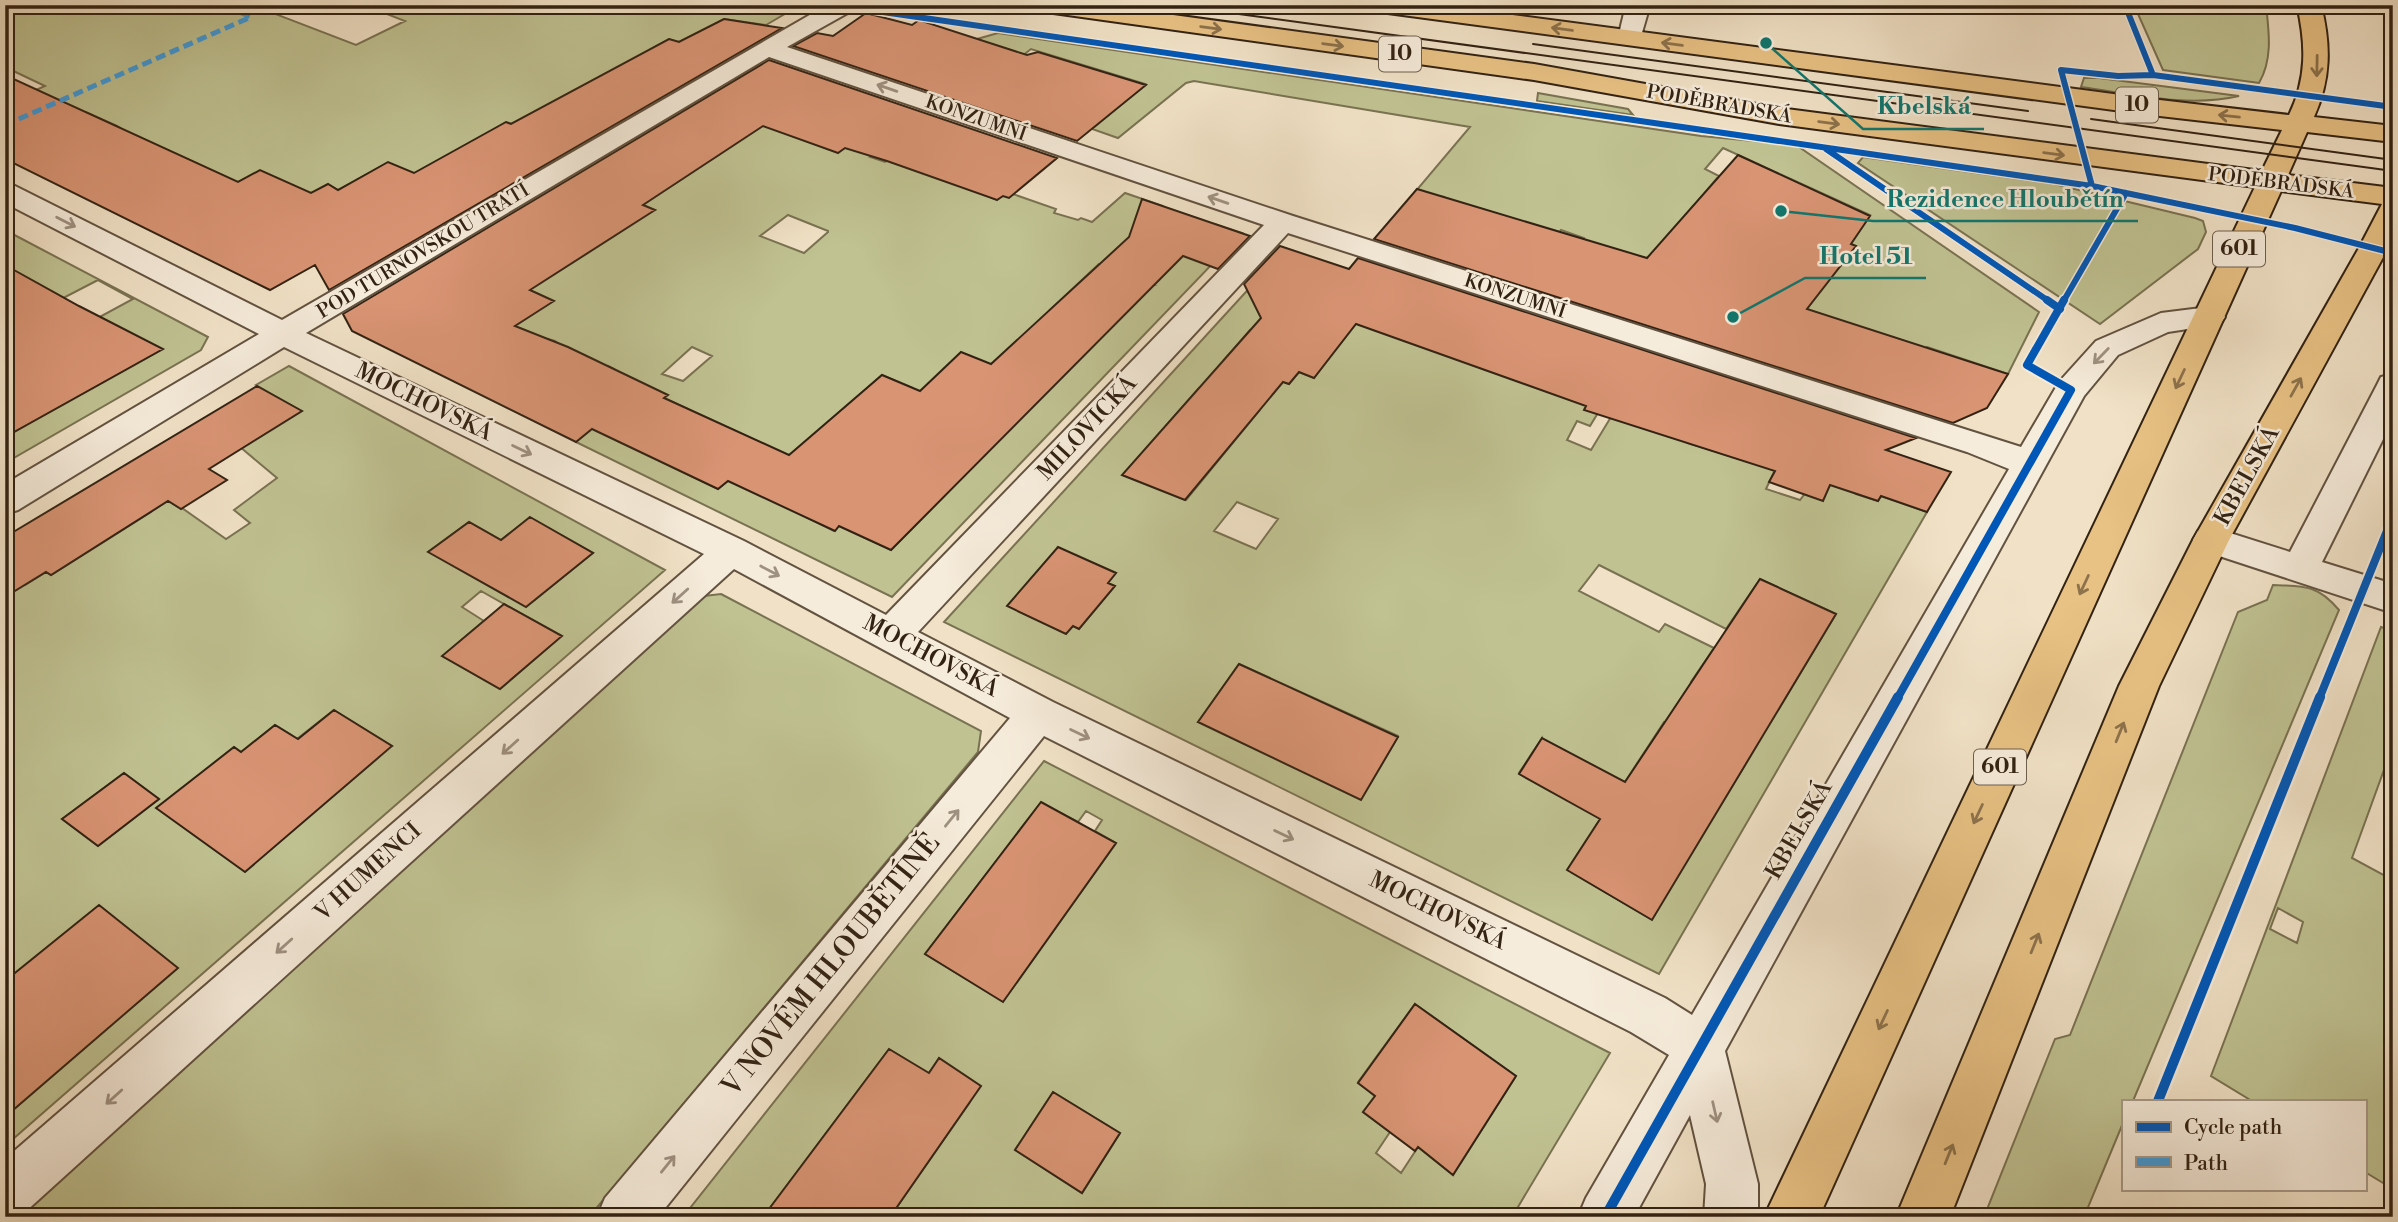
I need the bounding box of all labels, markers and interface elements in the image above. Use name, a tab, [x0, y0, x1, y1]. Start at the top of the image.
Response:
one-way arrow	[1199, 22, 1222, 35]
one-way arrow	[1551, 23, 1574, 36]
road number: 10	[1379, 36, 1421, 72]
one-way arrow	[1661, 37, 1684, 50]
one-way arrow	[1321, 39, 1343, 52]
one-way arrow	[2310, 54, 2324, 77]
street label: PODĚBRADSKÁ	[1645, 78, 1794, 129]
one-way arrow	[876, 81, 898, 93]
callout: Kbelská	[1863, 84, 1984, 129]
road number: 10	[2116, 88, 2158, 122]
street label: KONZUMNÍ	[922, 89, 1030, 147]
text: Kbelská	[1877, 92, 1972, 122]
one-way arrow	[2218, 109, 2241, 122]
one-way arrow	[1817, 116, 1840, 129]
one-way arrow	[2042, 147, 2065, 160]
street label: PODĚBRADSKÁ	[2207, 161, 2356, 204]
callout: Rezidence Hloubětín	[1873, 176, 2138, 221]
street label: POD TURNOVSKOU TRATÍ	[312, 177, 533, 324]
text: Rezidence Hloubětín	[1887, 185, 2124, 215]
one-way arrow	[1208, 193, 1230, 205]
one-way arrow	[55, 216, 76, 230]
road number: 601	[2213, 232, 2265, 266]
callout: Hotel 51	[1805, 233, 1926, 278]
text: Hotel 51	[1819, 242, 1913, 272]
street label: KONZUMNÍ	[1461, 267, 1569, 324]
one-way arrow	[2093, 347, 2110, 364]
street label: MOCHOVSKÁ	[351, 355, 499, 448]
street label: MILOVICKÁ	[1030, 367, 1144, 486]
one-way arrow	[2173, 367, 2186, 389]
one-way arrow	[2289, 378, 2303, 398]
street label: KBELSKÁ	[2207, 420, 2286, 530]
one-way arrow	[511, 443, 532, 457]
one-way arrow	[760, 565, 780, 579]
one-way arrow	[2077, 574, 2091, 595]
one-way arrow	[671, 588, 689, 604]
street label: MOCHOVSKÁ	[859, 607, 1005, 704]
one-way arrow	[2115, 722, 2128, 743]
one-way arrow	[1069, 728, 1090, 742]
one-way arrow	[501, 739, 519, 755]
road number: 601	[1974, 750, 2026, 784]
street label: KBELSKÁ	[1758, 774, 1839, 884]
one-way arrow	[1971, 803, 1984, 824]
one-way arrow	[944, 809, 960, 827]
street label: V HUMENCI	[308, 817, 427, 928]
street label: V NOVÉM HLOUBĚTÍNĚ	[712, 825, 948, 1104]
one-way arrow	[1273, 829, 1294, 842]
street label: MOCHOVSKÁ	[1365, 864, 1513, 957]
one-way arrow	[2029, 932, 2042, 954]
one-way arrow	[276, 938, 294, 954]
one-way arrow	[1876, 1009, 1889, 1030]
one-way arrow	[106, 1089, 123, 1106]
one-way arrow	[1709, 1100, 1722, 1123]
legend	[2122, 1100, 2366, 1190]
text: Cycle path	[2184, 1115, 2283, 1141]
one-way arrow	[1943, 1143, 1956, 1165]
text: Path	[2184, 1151, 2229, 1177]
one-way arrow	[660, 1155, 676, 1173]

